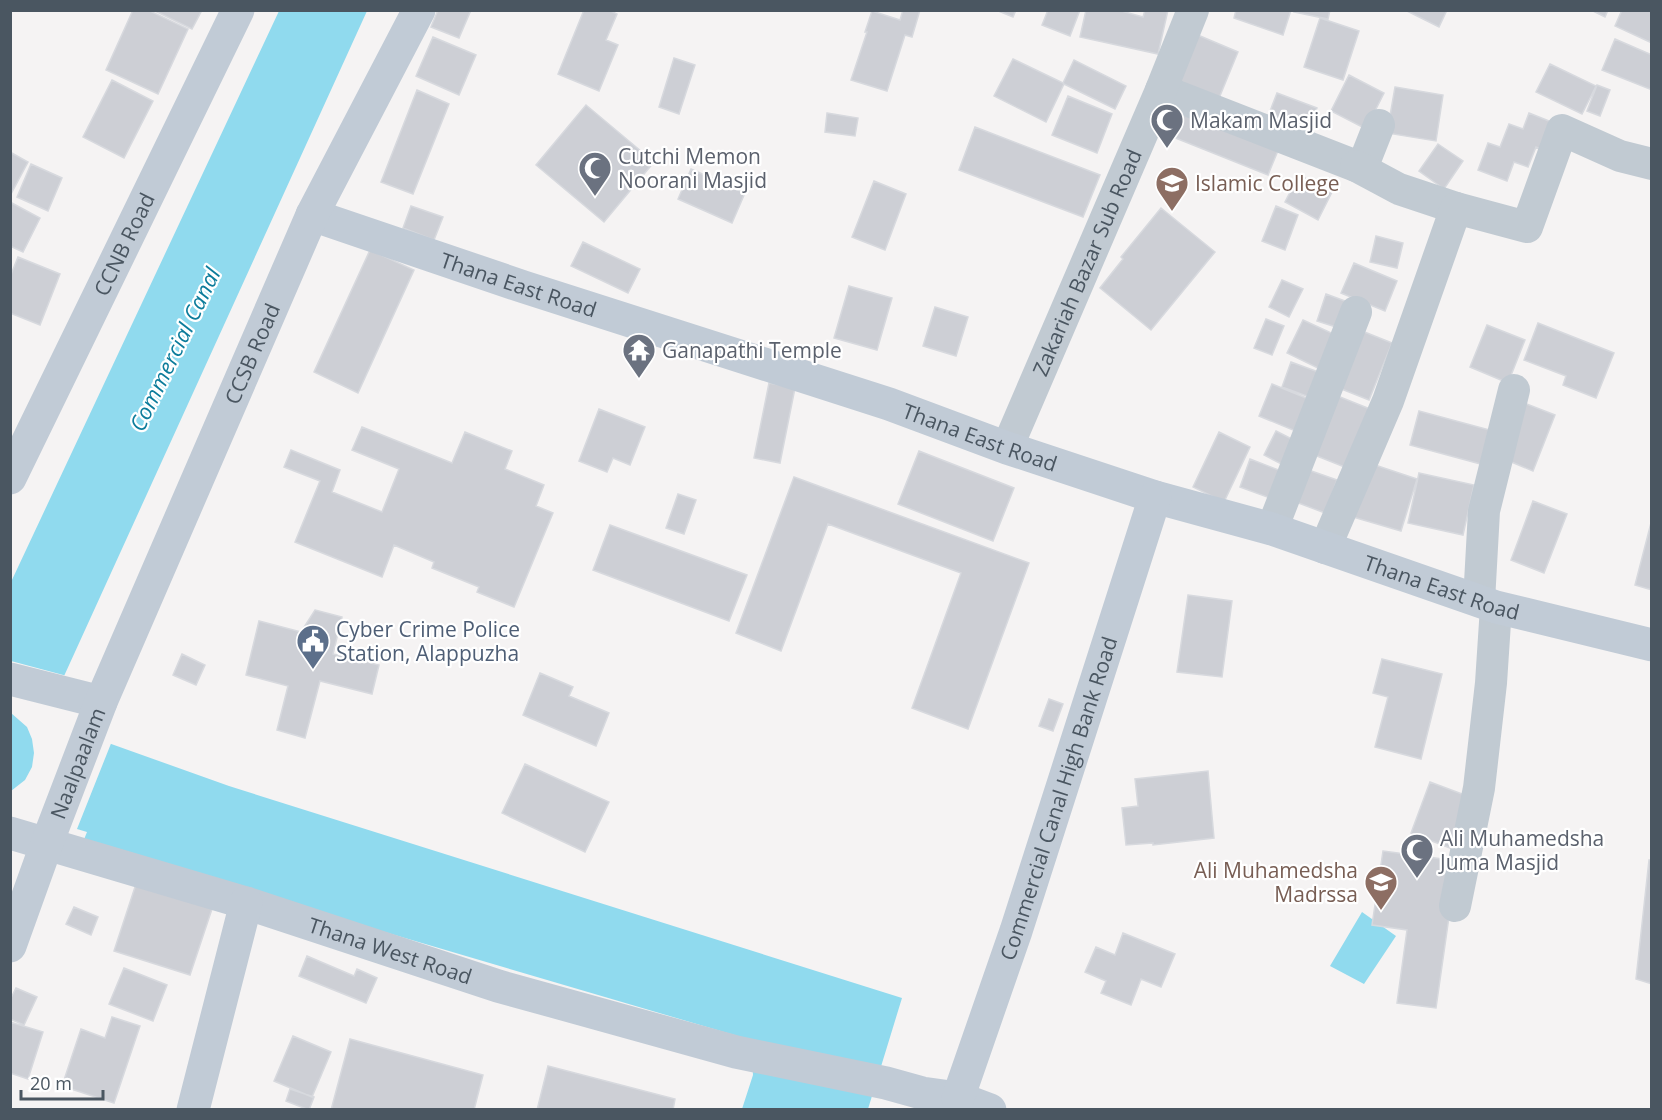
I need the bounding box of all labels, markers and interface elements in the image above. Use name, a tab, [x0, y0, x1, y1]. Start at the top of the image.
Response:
mosque icon: Makam Masjid	[1149, 102, 1185, 149]
place label: Makam Masjid	[1190, 106, 1332, 134]
place label: Cutchi Memon Noorani Masjid	[618, 142, 767, 194]
street label: Zakariah Bazar Sub Road	[1026, 145, 1148, 380]
mosque icon: Cutchi Memon Noorani Masjid	[577, 150, 613, 197]
school or university icon: Islamic College	[1154, 165, 1190, 212]
place label: Islamic College	[1195, 169, 1340, 197]
street label: CCNB Road	[87, 188, 161, 300]
street label: Thana East Road	[437, 246, 600, 323]
water label: Commercial Canal	[121, 262, 227, 436]
street label: CCSB Road	[218, 299, 286, 408]
temple icon: Ganapathi Temple	[621, 332, 657, 379]
place label: Ganapathi Temple	[662, 336, 842, 364]
street label: Thana East Road	[899, 396, 1061, 478]
street label: Thana East Road	[1360, 548, 1522, 626]
place label: Cyber Crime Police Station, Alappuzha	[336, 615, 520, 667]
public building icon: Cyber Crime Police Station, Alappuzha	[295, 623, 331, 670]
street label: Commercial Canal High Bank Road	[993, 633, 1123, 964]
street label: Naalpaalam	[44, 703, 112, 823]
place label: Ali Muhamedsha Juma Masjid	[1438, 824, 1604, 876]
mosque icon: Ali Muhamedsha Juma Masjid	[1399, 832, 1435, 879]
place label: Ali Muhamedsha Madrssa	[1194, 856, 1358, 908]
school or university icon: Ali Muhamedsha Madrssa	[1363, 864, 1399, 911]
street label: Thana West Road	[305, 911, 476, 990]
scale bar	[21, 1063, 104, 1101]
text: 20 m	[30, 1071, 72, 1095]

